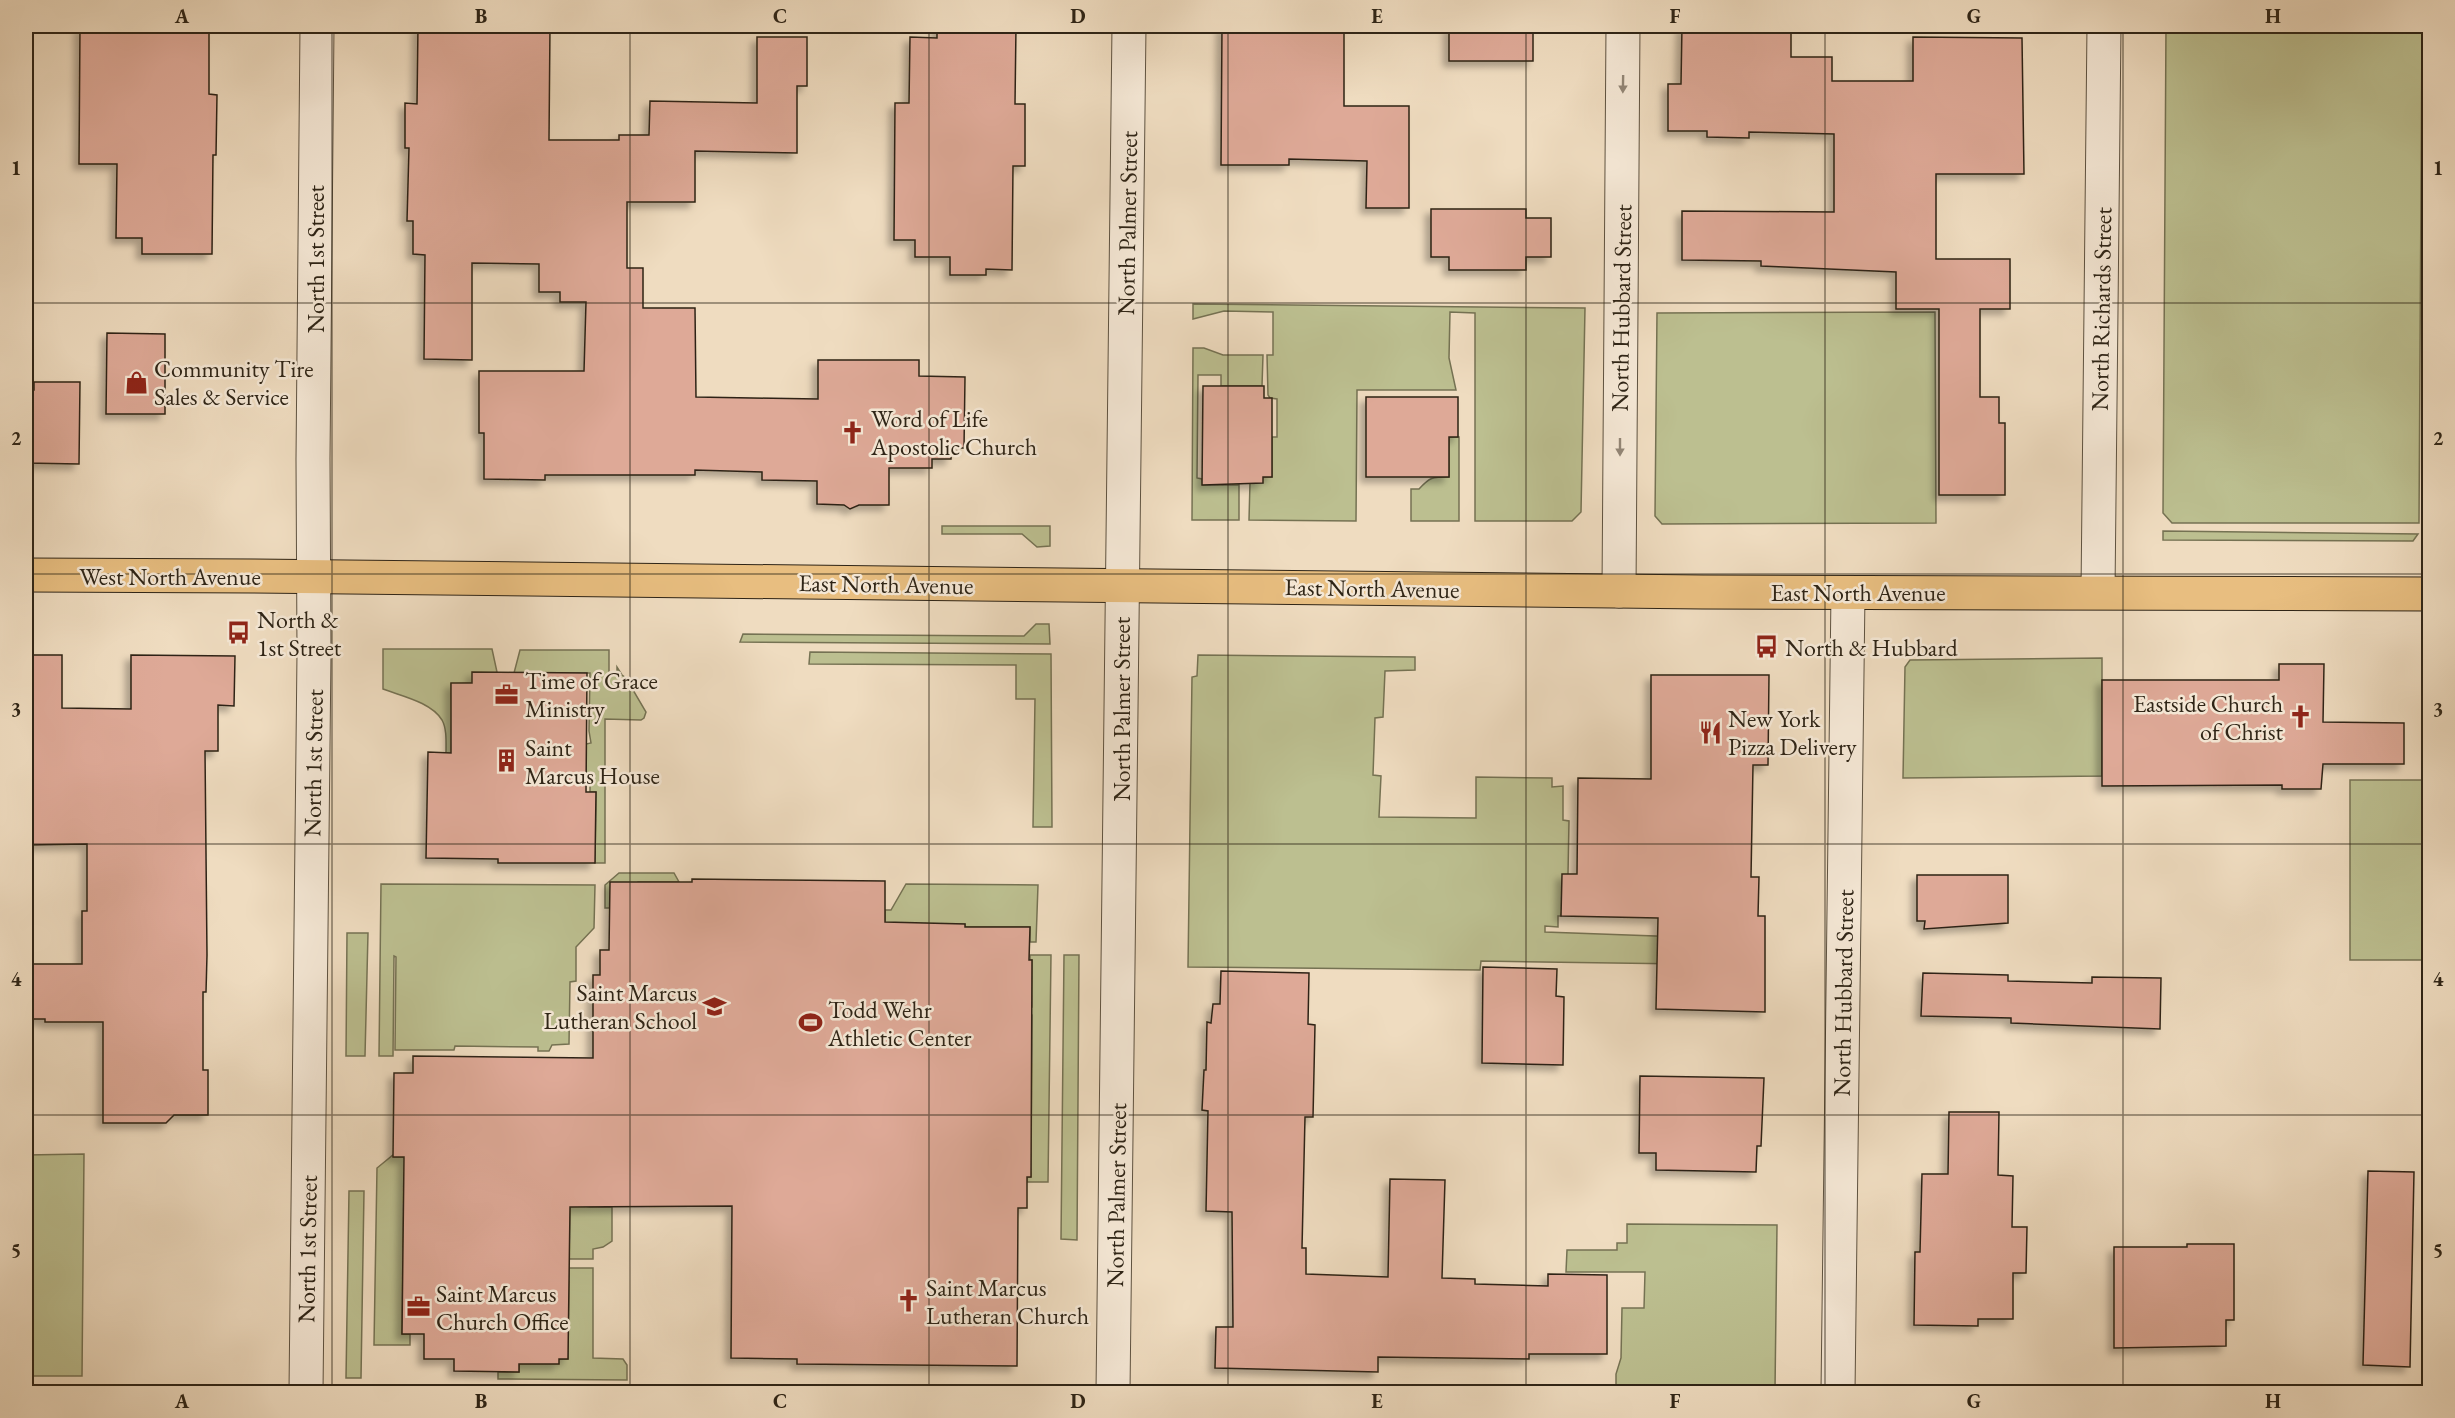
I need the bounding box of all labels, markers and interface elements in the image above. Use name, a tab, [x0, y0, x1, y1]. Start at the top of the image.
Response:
text: A	[174, 3, 190, 29]
text: B	[475, 3, 487, 29]
text: C	[773, 3, 787, 29]
text: D	[1070, 3, 1086, 29]
text: E	[1371, 3, 1383, 29]
text: F	[1670, 3, 1681, 29]
text: G	[1967, 3, 1981, 29]
text: H	[2265, 3, 2281, 29]
one-way arrow	[1618, 74, 1627, 93]
street label: North Palmer Street	[1110, 130, 1144, 316]
text: 1	[11, 155, 21, 181]
text: 1	[2433, 155, 2443, 181]
street label: North 1st Street	[300, 185, 331, 333]
street label: North Hubbard Street	[1604, 204, 1638, 412]
street label: North Richards Street	[2084, 206, 2118, 411]
place label: Community Tire Sales & Service	[154, 353, 314, 412]
shop icon: Community Tire Sales & Service	[123, 369, 149, 395]
place label: Word of Life Apostolic Church	[870, 403, 1037, 462]
church icon: Word of Life Apostolic Church	[840, 419, 866, 445]
text: 2	[11, 425, 22, 451]
text: 2	[2433, 425, 2444, 451]
one-way arrow	[1615, 437, 1625, 456]
street label: West North Avenue	[79, 561, 261, 592]
street label: East North Avenue	[798, 567, 974, 601]
street label: East North Avenue	[1284, 571, 1460, 605]
street label: East North Avenue	[1770, 577, 1946, 608]
place label: North & 1st Street	[257, 604, 342, 663]
street label: North Palmer Street	[1106, 616, 1137, 801]
bus stop icon: North & 1st Street	[226, 620, 252, 646]
place label: North & Hubbard	[1785, 632, 1958, 663]
bus stop icon: North & Hubbard	[1754, 634, 1780, 660]
place label: Time of Grace Ministry	[525, 665, 658, 724]
office icon: Time of Grace Ministry	[494, 681, 520, 707]
street label: North 1st Street	[296, 688, 330, 837]
place label: Eastside Church of Christ	[2133, 688, 2283, 747]
text: 3	[11, 696, 21, 722]
text: 3	[2433, 696, 2443, 722]
place label: New York Pizza Delivery	[1728, 703, 1857, 762]
church icon: Eastside Church of Christ	[2288, 704, 2314, 730]
restaurant icon: New York Pizza Delivery	[1697, 719, 1723, 745]
place label: Saint Marcus House	[525, 732, 660, 791]
building icon: Saint Marcus House	[494, 748, 520, 774]
street label: North Hubbard Street	[1826, 889, 1860, 1097]
text: 4	[11, 966, 22, 992]
text: 4	[2433, 966, 2444, 992]
place label: Saint Marcus Lutheran School	[544, 977, 697, 1036]
school or university icon: Saint Marcus Lutheran School	[702, 993, 728, 1019]
place label: Todd Wehr Athletic Center	[827, 994, 972, 1053]
sports icon: Todd Wehr Athletic Center	[797, 1010, 823, 1036]
street label: North Palmer Street	[1099, 1102, 1133, 1288]
street label: North 1st Street	[290, 1174, 324, 1323]
text: 5	[11, 1237, 21, 1263]
text: 5	[2433, 1237, 2443, 1263]
place label: Saint Marcus Lutheran Church	[926, 1272, 1089, 1331]
place label: Saint Marcus Church Office	[436, 1278, 569, 1337]
church icon: Saint Marcus Lutheran Church	[895, 1288, 921, 1314]
office icon: Saint Marcus Church Office	[405, 1294, 431, 1320]
text: A	[174, 1388, 190, 1414]
text: B	[475, 1388, 487, 1414]
text: C	[773, 1388, 787, 1414]
text: D	[1070, 1388, 1086, 1414]
text: E	[1371, 1388, 1383, 1414]
text: F	[1670, 1388, 1681, 1414]
text: G	[1967, 1388, 1981, 1414]
text: H	[2265, 1388, 2281, 1414]

